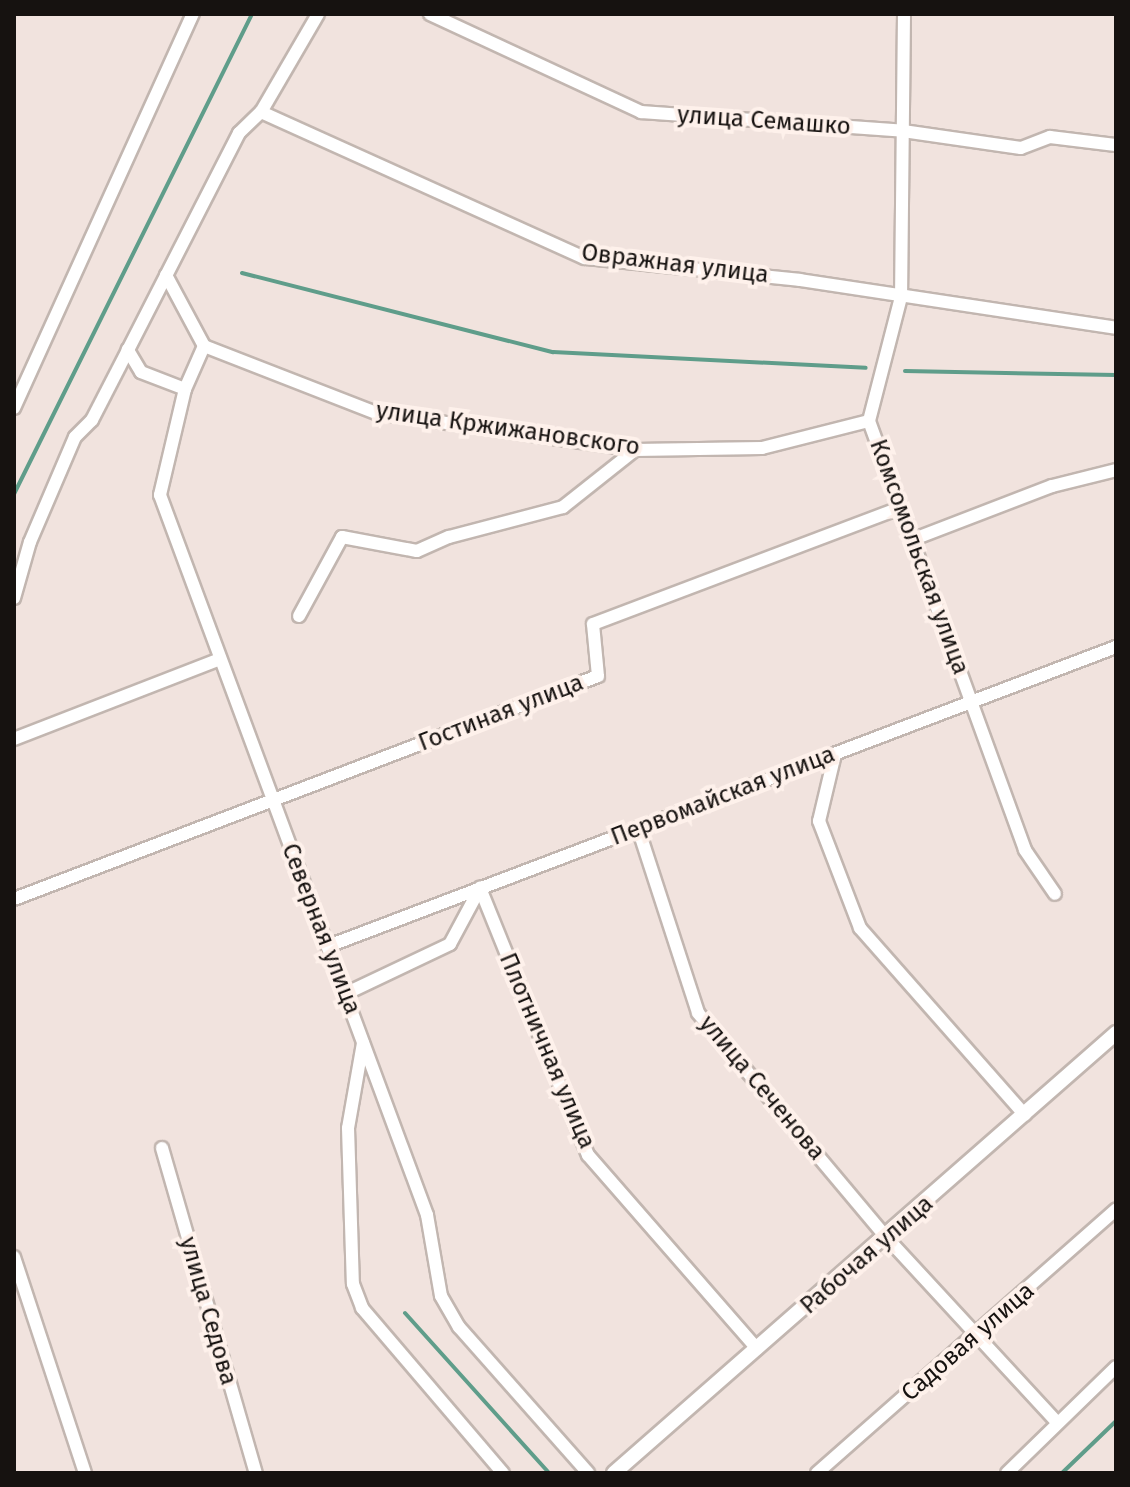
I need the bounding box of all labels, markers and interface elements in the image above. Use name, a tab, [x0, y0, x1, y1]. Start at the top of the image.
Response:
street label: улица Семашко	[676, 101, 852, 141]
street label: Овражная улица	[580, 238, 770, 290]
street label: улица Кржижановского	[374, 396, 642, 462]
street label: Комсомольская улица	[863, 436, 975, 678]
street label: Гостиная улица	[415, 668, 587, 758]
street label: Первомайская улица	[607, 740, 839, 852]
street label: Северная улица	[275, 840, 367, 1018]
street label: Плотничная улица	[493, 949, 601, 1153]
street label: улица Сеченова	[693, 1010, 831, 1166]
street label: Рабочая улица	[795, 1190, 939, 1320]
street label: улица Седова	[173, 1234, 243, 1388]
street label: Садовая улица	[896, 1277, 1040, 1407]

